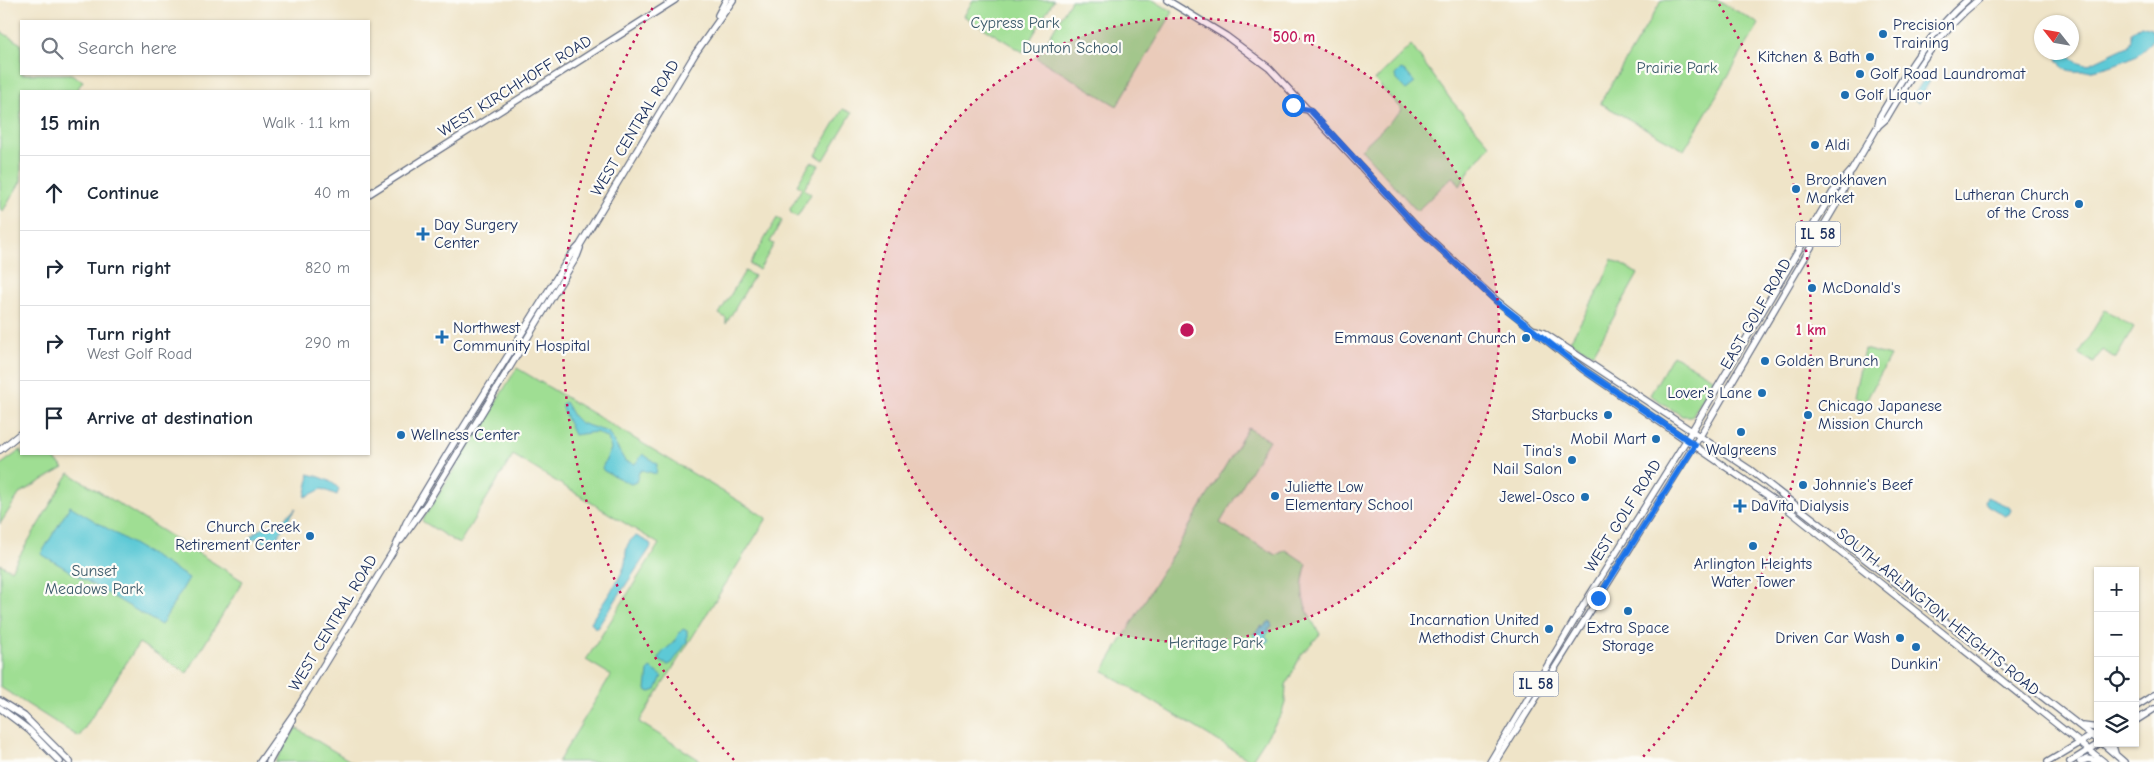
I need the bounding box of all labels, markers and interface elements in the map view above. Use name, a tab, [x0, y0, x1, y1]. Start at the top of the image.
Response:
park label: Cypress Park	[971, 14, 1060, 32]
north arrow	[2034, 15, 2079, 60]
place label: Precision Training	[1893, 16, 1955, 52]
search box	[20, 20, 370, 75]
text: 500 m	[1273, 28, 1315, 46]
marker: Precision Training	[1877, 28, 1889, 40]
street label: WEST KIRCHHOFF ROAD	[435, 31, 595, 141]
icon: search	[38, 34, 66, 62]
text: Search here	[78, 37, 177, 59]
park label: Dunton School	[1022, 39, 1122, 57]
place label: Kitchen & Bath	[1758, 48, 1860, 66]
marker: Kitchen & Bath	[1864, 51, 1876, 63]
street label: WEST CENTRAL ROAD	[587, 57, 683, 199]
park label: Prairie Park	[1637, 59, 1718, 77]
place label: Golf Road Laundromat	[1870, 65, 2026, 83]
marker: Golf Road Laundromat	[1854, 68, 1866, 80]
place label: Golf Liquor	[1855, 86, 1932, 104]
marker: Golf Liquor	[1839, 89, 1851, 101]
route start	[1282, 94, 1305, 117]
text: 15 min	[40, 111, 100, 135]
text: Walk · 1.1 km	[263, 114, 350, 132]
place label: Aldi	[1825, 136, 1850, 154]
marker: Aldi	[1809, 139, 1821, 151]
place label: Brookhaven Market	[1806, 171, 1887, 207]
icon: ahead	[40, 179, 68, 207]
text: Continue	[87, 182, 159, 204]
marker: Brookhaven Market	[1790, 183, 1802, 195]
text: 40 m	[314, 184, 350, 202]
place label: Lutheran Church of the Cross	[1955, 186, 2069, 222]
marker: Lutheran Church of the Cross	[2073, 198, 2085, 210]
place label: Day Surgery Center	[434, 216, 519, 252]
road number: IL 58	[1796, 222, 1840, 246]
marker: Day Surgery Center	[416, 227, 430, 241]
icon: right	[40, 254, 68, 282]
street label: EAST GOLF ROAD	[1717, 255, 1795, 373]
text: Turn right	[87, 257, 171, 279]
text: 820 m	[305, 259, 350, 277]
place label: McDonald's	[1822, 279, 1901, 297]
marker: McDonald's	[1806, 282, 1818, 294]
place label: Northwest Community Hospital	[453, 319, 590, 355]
centre of rings	[1178, 321, 1196, 339]
text: 1 km	[1796, 321, 1826, 339]
text: Turn right	[87, 323, 171, 345]
icon: right	[40, 329, 68, 357]
place label: Emmaus Covenant Church	[1334, 329, 1516, 347]
marker: Northwest Community Hospital	[435, 330, 449, 344]
marker: Emmaus Covenant Church	[1520, 332, 1532, 344]
text: 290 m	[305, 334, 350, 352]
text: West Golf Road	[87, 345, 192, 363]
place label: Golden Brunch	[1775, 352, 1879, 370]
marker: Golden Brunch	[1759, 355, 1771, 367]
place label: Lover's Lane	[1667, 384, 1752, 402]
marker: Lover's Lane	[1756, 387, 1768, 399]
place label: Chicago Japanese Mission Church	[1818, 397, 1942, 433]
icon: arrive	[40, 404, 68, 432]
place label: Starbucks	[1532, 406, 1598, 424]
text: Arrive at destination	[87, 407, 253, 429]
marker: Starbucks	[1602, 409, 1614, 421]
marker: Chicago Japanese Mission Church	[1802, 409, 1814, 421]
place label: Wellness Center	[411, 426, 520, 444]
marker: Walgreens	[1735, 426, 1747, 438]
marker: Wellness Center	[395, 429, 407, 441]
place label: Mobil Mart	[1570, 430, 1646, 448]
marker: Mobil Mart	[1650, 433, 1662, 445]
place label: Walgreens	[1706, 441, 1777, 459]
place label: Tina's Nail Salon	[1493, 442, 1562, 478]
marker: Tina's Nail Salon	[1566, 454, 1578, 466]
street label: WEST GOLF ROAD	[1581, 456, 1665, 576]
place label: Johnnie's Beef	[1813, 476, 1914, 494]
place label: Juliette Low Elementary School	[1285, 478, 1413, 514]
marker: Johnnie's Beef	[1797, 479, 1809, 491]
place label: Jewel-Osco	[1499, 488, 1575, 506]
marker: Juliette Low Elementary School	[1269, 490, 1281, 502]
marker: Jewel-Osco	[1579, 491, 1591, 503]
place label: DaVita Dialysis	[1751, 497, 1849, 515]
marker: DaVita Dialysis	[1733, 499, 1747, 513]
place label: Church Creek Retirement Center	[175, 518, 301, 554]
street label: SOUTH ARLINGTON HEIGHTS ROAD	[1833, 524, 2043, 700]
marker: Church Creek Retirement Center	[304, 530, 316, 542]
marker: Arlington Heights Water Tower	[1747, 540, 1759, 552]
street label: WEST CENTRAL ROAD	[285, 552, 381, 694]
place label: Arlington Heights Water Tower	[1694, 555, 1813, 591]
park label: Sunset Meadows Park	[45, 562, 144, 598]
map controls	[2094, 567, 2139, 747]
button: +	[2094, 567, 2139, 612]
route end	[1587, 587, 1610, 610]
marker: Extra Space Storage	[1622, 605, 1634, 617]
place label: Incarnation United Methodist Church	[1409, 611, 1539, 647]
button: −	[2094, 612, 2139, 657]
place label: Extra Space Storage	[1587, 619, 1669, 655]
marker: Incarnation United Methodist Church	[1543, 623, 1555, 635]
place label: Driven Car Wash	[1775, 629, 1890, 647]
marker: Driven Car Wash	[1894, 632, 1906, 644]
park label: Heritage Park	[1169, 634, 1263, 652]
marker: Dunkin'	[1910, 641, 1922, 653]
place label: Dunkin'	[1891, 655, 1941, 673]
button: locate	[2094, 657, 2139, 702]
road number: IL 58	[1514, 672, 1558, 696]
button: layers	[2094, 702, 2139, 747]

